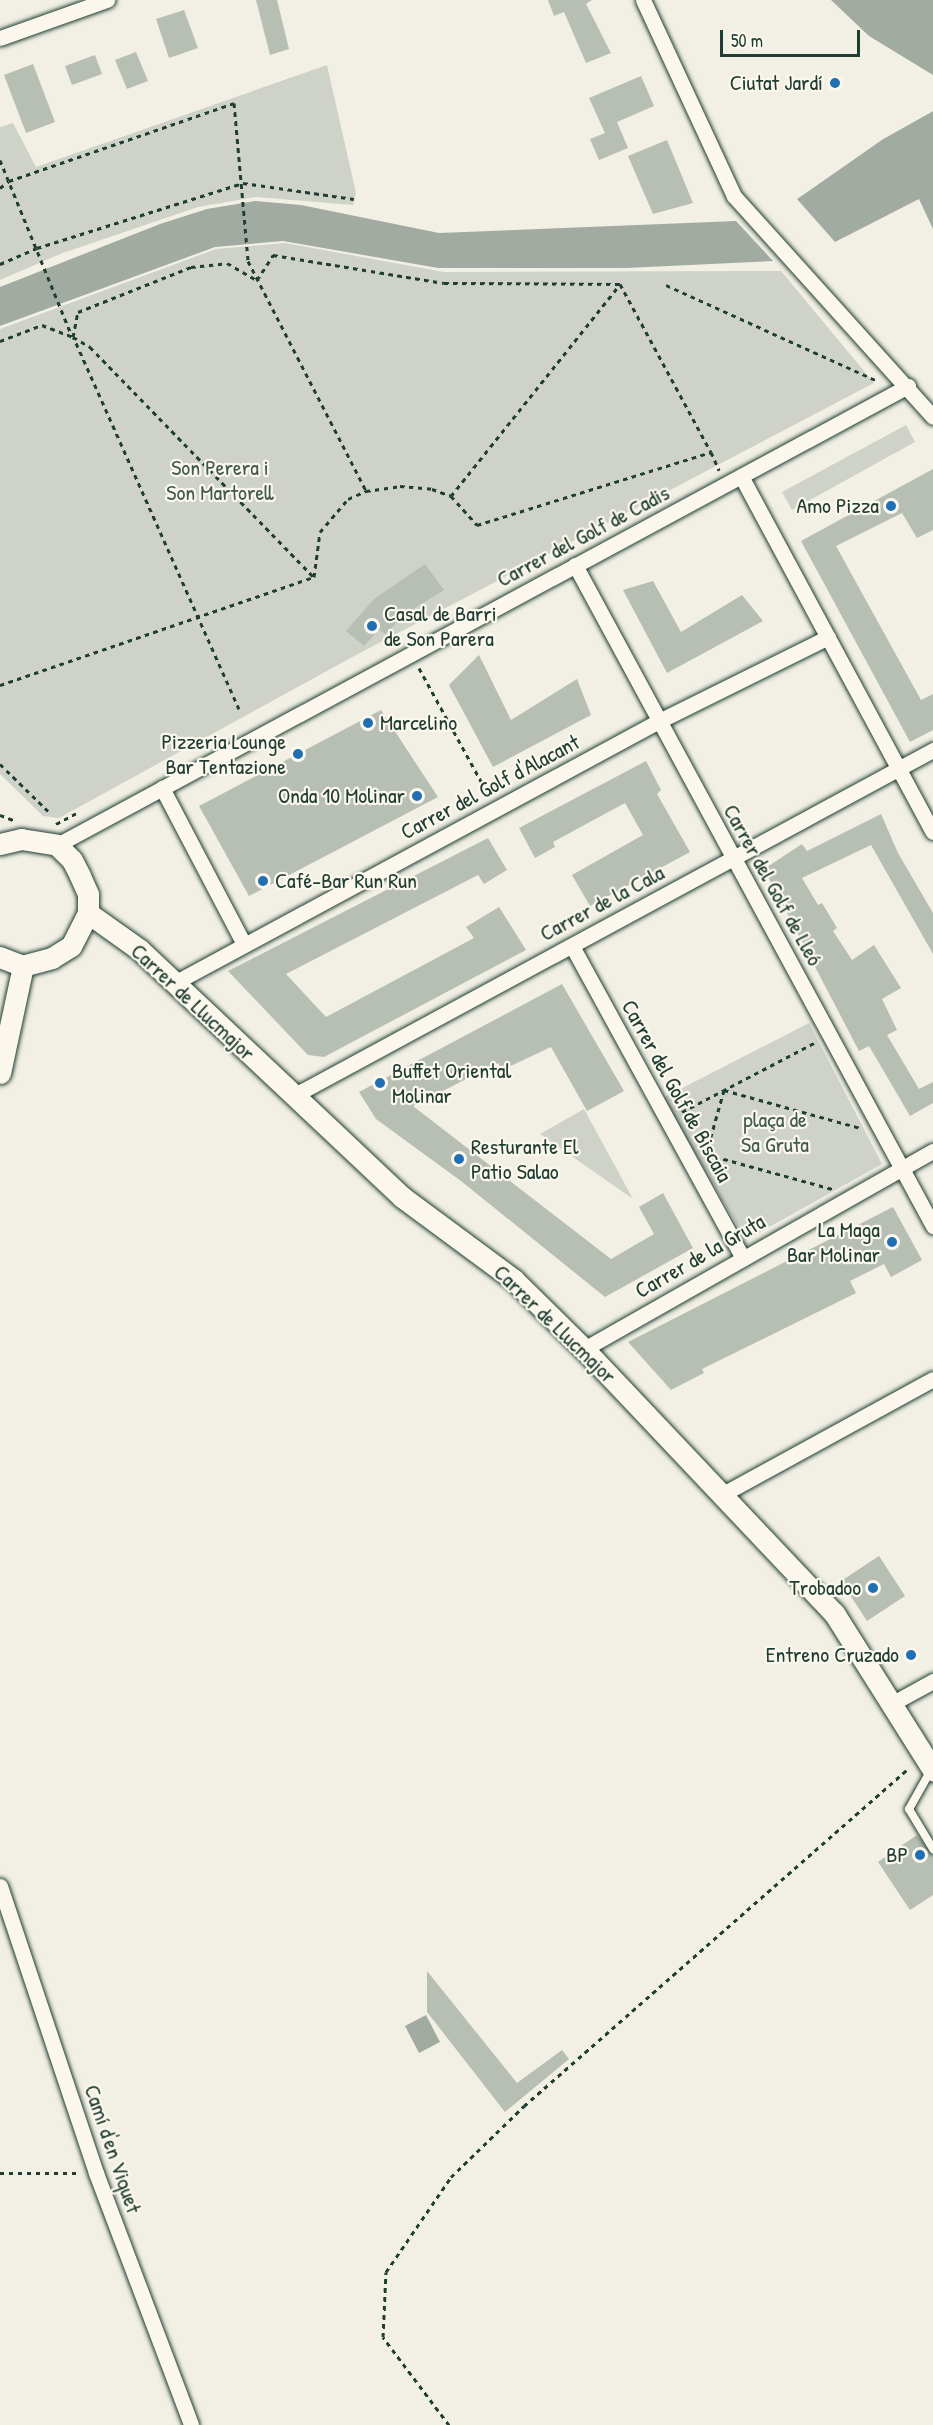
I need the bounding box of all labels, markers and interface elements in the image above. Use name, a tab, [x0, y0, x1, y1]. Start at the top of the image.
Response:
scale bar	[723, 18, 862, 56]
text: 50 m	[731, 28, 763, 53]
place label: Ciutat Jardí	[730, 70, 823, 96]
marker: Ciutat Jardí	[828, 76, 842, 90]
park label: Son Perera i Son Martorell	[166, 454, 274, 506]
street label: Carrer del Golf de Cadis	[492, 479, 674, 593]
place label: Amo Pizza	[796, 493, 879, 519]
marker: Amo Pizza	[884, 499, 898, 513]
place label: Casal de Barri de Son Parera	[384, 600, 497, 652]
marker: Casal de Barri de Son Parera	[365, 619, 379, 633]
place label: Marcelino	[380, 710, 457, 736]
marker: Marcelino	[361, 716, 375, 730]
place label: Pizzeria Lounge Bar Tentazione	[161, 728, 286, 780]
street label: Carrer del Golf d'Alacant	[396, 729, 584, 845]
marker: Pizzeria Lounge Bar Tentazione	[291, 747, 305, 761]
place label: Onda 10 Molinar	[278, 783, 405, 809]
marker: Onda 10 Molinar	[410, 789, 424, 803]
street label: Carrer del Golf de Lleó	[718, 800, 828, 970]
street label: Carrer de la Cala	[535, 859, 669, 947]
place label: Café-Bar Run Run	[275, 868, 417, 894]
marker: Café-Bar Run Run	[256, 874, 270, 888]
street label: Carrer de Llucmajor	[126, 938, 260, 1066]
street label: Carrer del Golf de Biscaia	[616, 995, 738, 1187]
place label: Buffet Oriental Molinar	[392, 1057, 511, 1108]
marker: Buffet Oriental Molinar	[373, 1076, 387, 1090]
park label: plaça de Sa Gruta	[741, 1106, 809, 1158]
place label: Resturante El Patio Salao	[471, 1133, 579, 1184]
marker: Resturante El Patio Salao	[452, 1152, 466, 1166]
street label: Carrer de la Gruta	[630, 1208, 770, 1304]
place label: La Maga Bar Molinar	[787, 1216, 880, 1268]
marker: La Maga Bar Molinar	[885, 1235, 899, 1249]
street label: Carrer de Llucmajor	[488, 1259, 622, 1389]
place label: Trobadoo	[789, 1575, 861, 1601]
marker: Trobadoo	[866, 1581, 880, 1595]
place label: Entreno Cruzado	[766, 1642, 899, 1668]
marker: Entreno Cruzado	[904, 1648, 918, 1662]
place label: BP	[886, 1842, 908, 1868]
marker: BP	[913, 1848, 927, 1862]
street label: Camí d'en Viquet	[79, 2081, 147, 2217]

